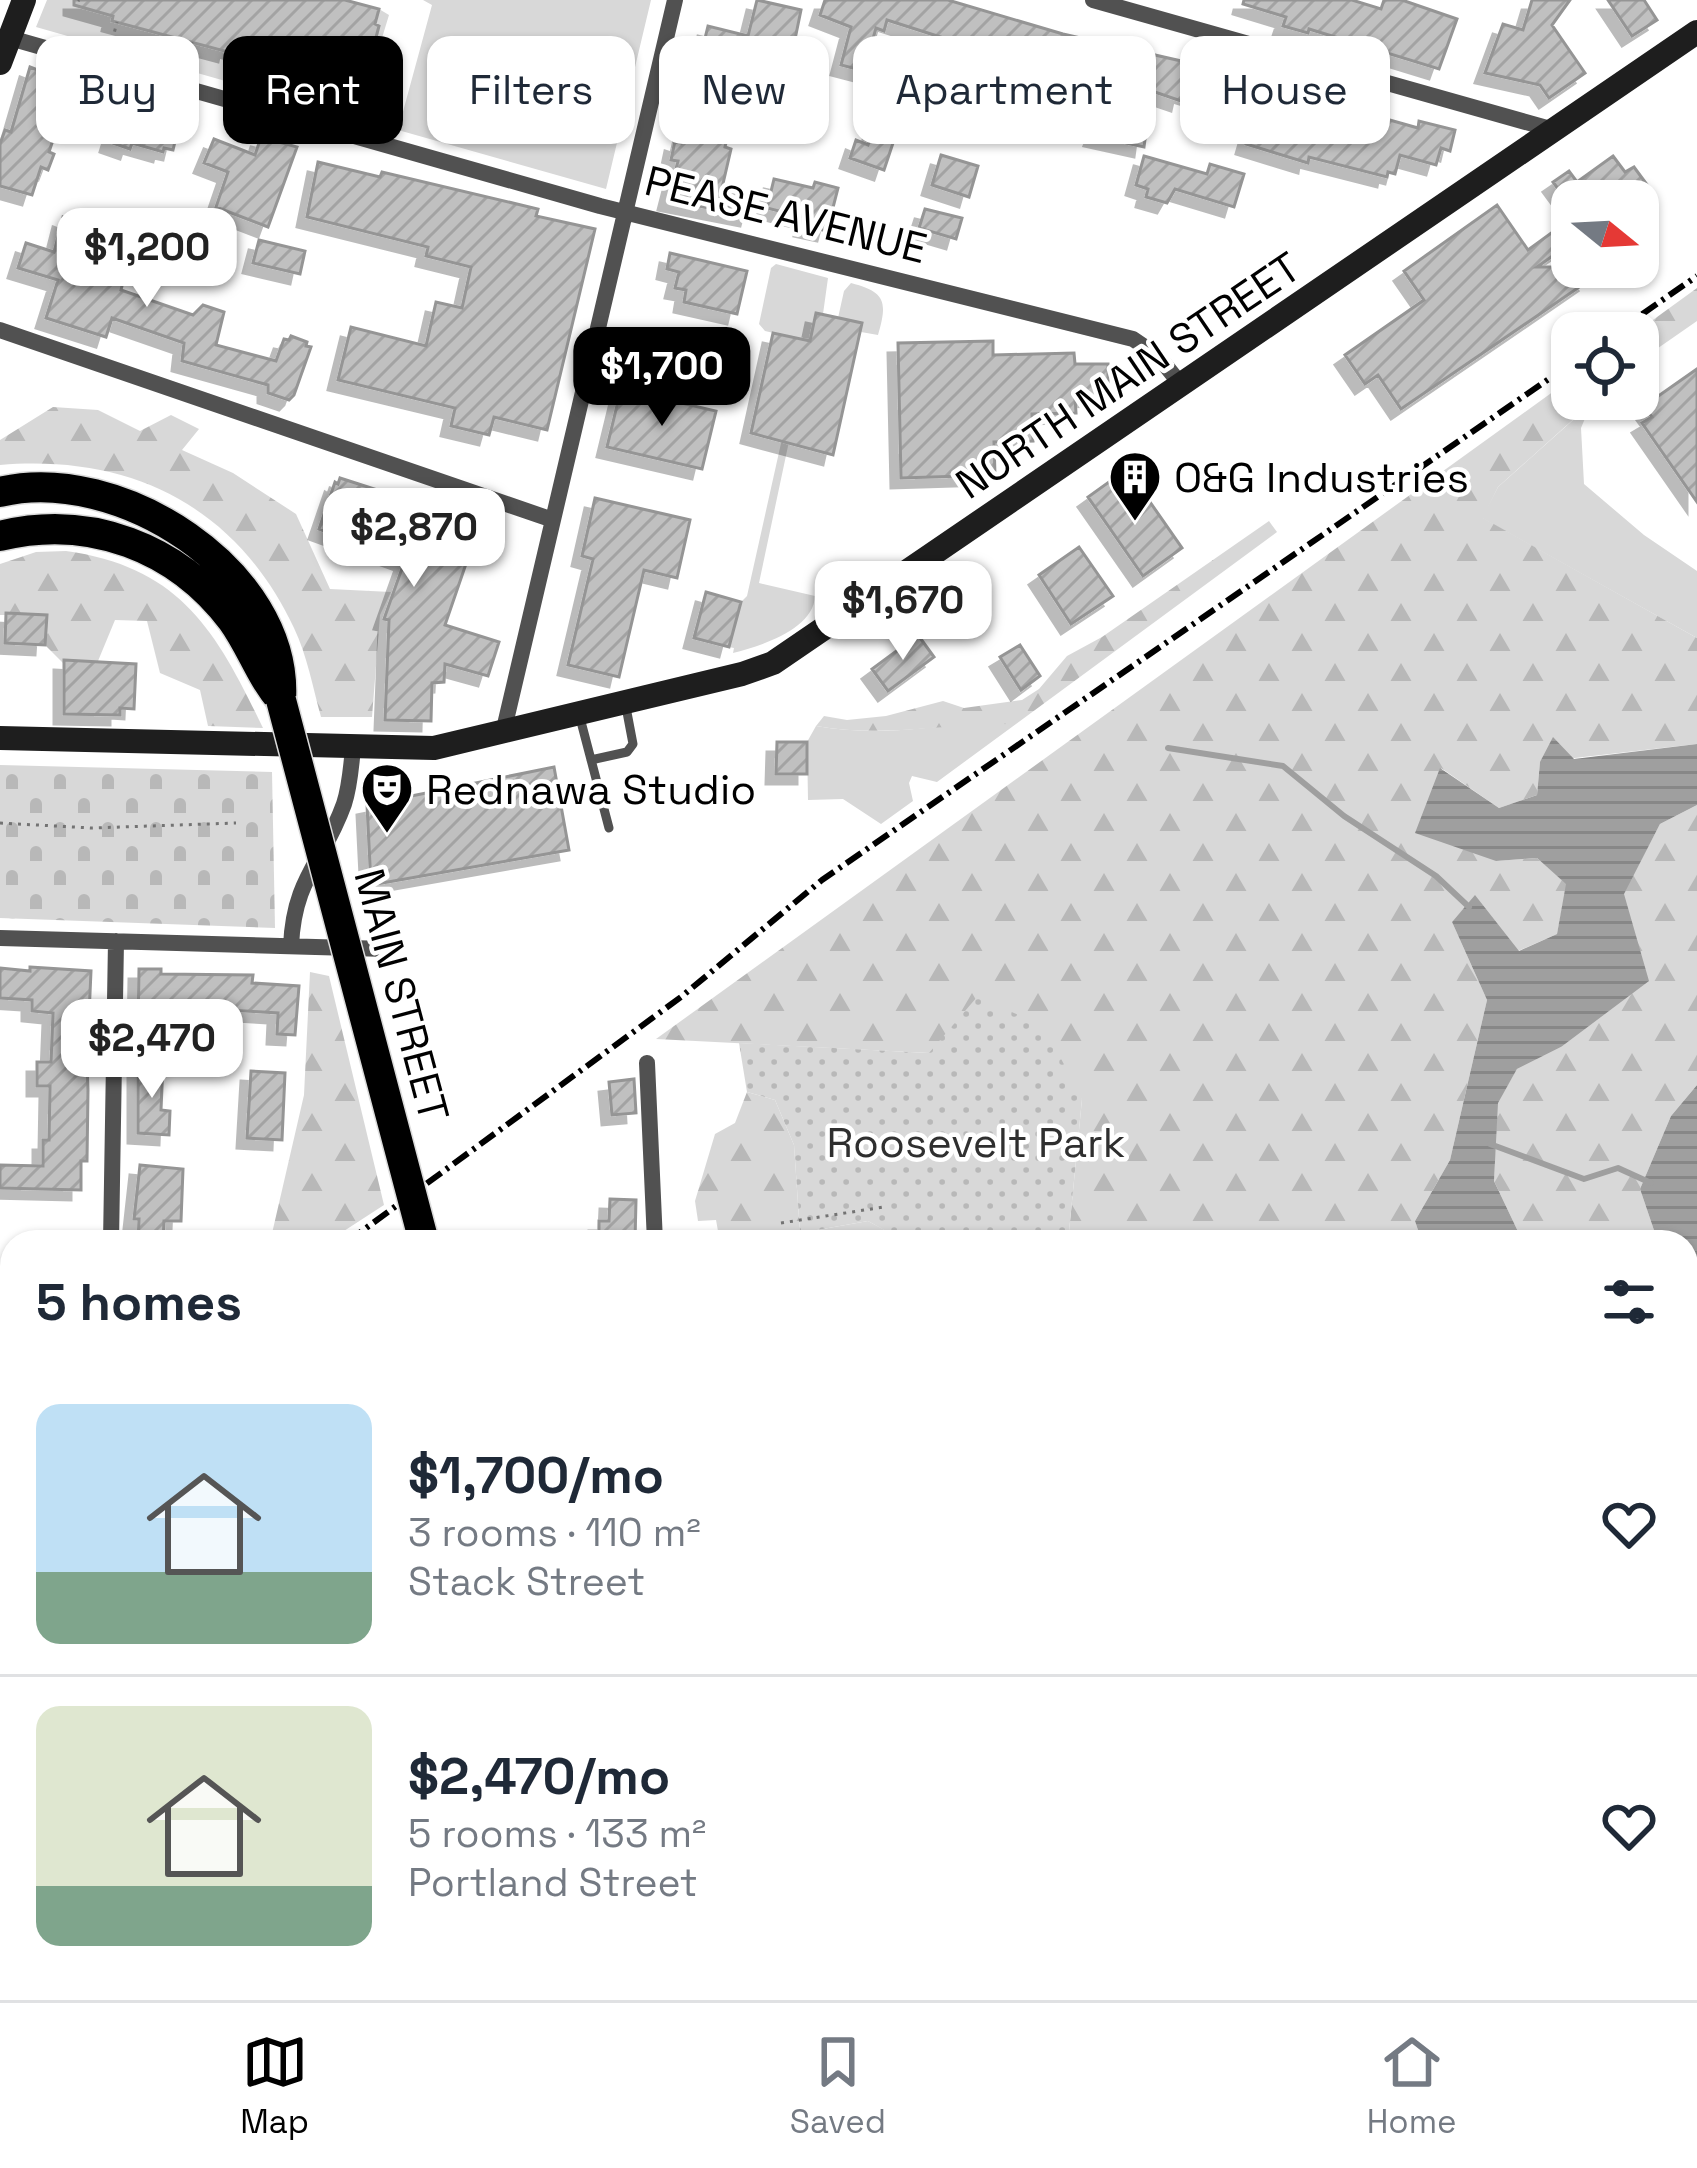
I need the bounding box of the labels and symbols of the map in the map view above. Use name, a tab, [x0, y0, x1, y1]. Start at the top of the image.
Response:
street label: PEASE AVENUE	[640, 154, 932, 275]
north arrow	[1551, 180, 1659, 288]
pin: $1,200	[49, 208, 245, 310]
street label: NORTH MAIN STREET	[946, 240, 1311, 510]
pin: $1,700	[564, 327, 760, 429]
building icon: O&G Industries	[1107, 449, 1163, 523]
place label: O&G Industries	[1174, 451, 1469, 504]
pin: $2,870	[316, 488, 512, 590]
pin: $1,670	[805, 561, 1001, 663]
theatre icon: Rednawa Studio	[359, 761, 415, 835]
place label: Rednawa Studio	[426, 763, 756, 816]
street label: MAIN STREET	[342, 863, 461, 1127]
pin: $2,470	[54, 999, 250, 1101]
park label: Roosevelt Park	[827, 1116, 1125, 1169]

